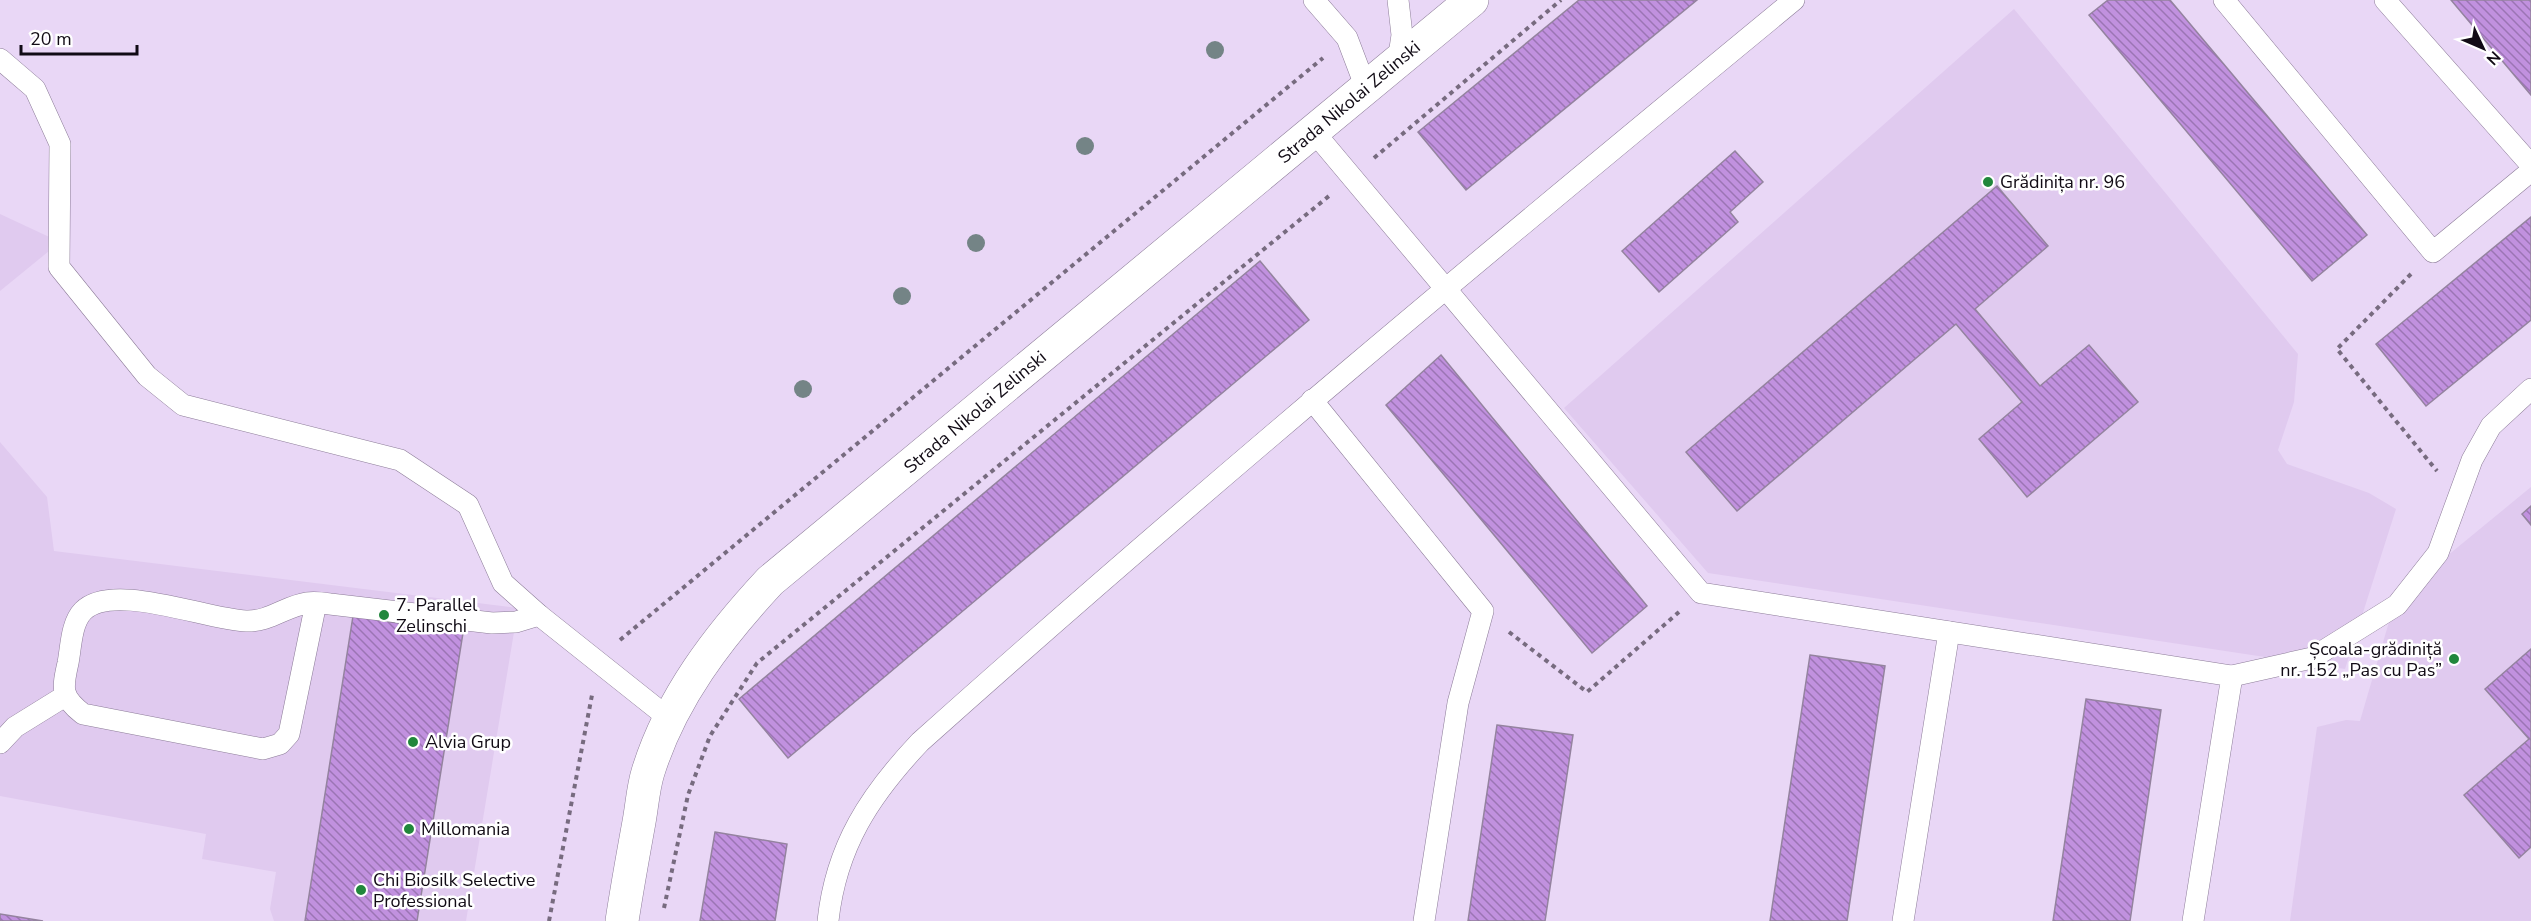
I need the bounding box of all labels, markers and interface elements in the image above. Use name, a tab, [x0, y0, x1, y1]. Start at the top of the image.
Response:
scale bar	[21, 18, 136, 56]
north arrow	[2453, 18, 2513, 78]
text: 20 m	[30, 27, 72, 51]
street label: Strada Nikolai Zelinski	[1273, 35, 1425, 169]
text: N	[2481, 46, 2505, 70]
place label: Grădinița nr. 96	[2000, 170, 2125, 194]
marker: Grădinița nr. 96	[1981, 175, 1995, 189]
street label: Strada Nikolai Zelinski	[899, 345, 1051, 479]
place label: 7. Parallel Zelinschi	[396, 593, 478, 638]
marker: 7. Parallel Zelinschi	[377, 608, 391, 622]
place label: Școala-grădiniță nr. 152 „Pas cu Pas”	[2280, 637, 2442, 682]
marker: Școala-grădiniță nr. 152 „Pas cu Pas”	[2447, 652, 2461, 666]
place label: Alvia Grup	[425, 730, 511, 754]
marker: Alvia Grup	[406, 735, 420, 749]
place label: Millomania	[421, 817, 510, 841]
marker: Millomania	[402, 822, 416, 836]
place label: Chi Biosilk Selective Professional	[373, 868, 535, 913]
marker: Chi Biosilk Selective Professional	[354, 883, 368, 897]

